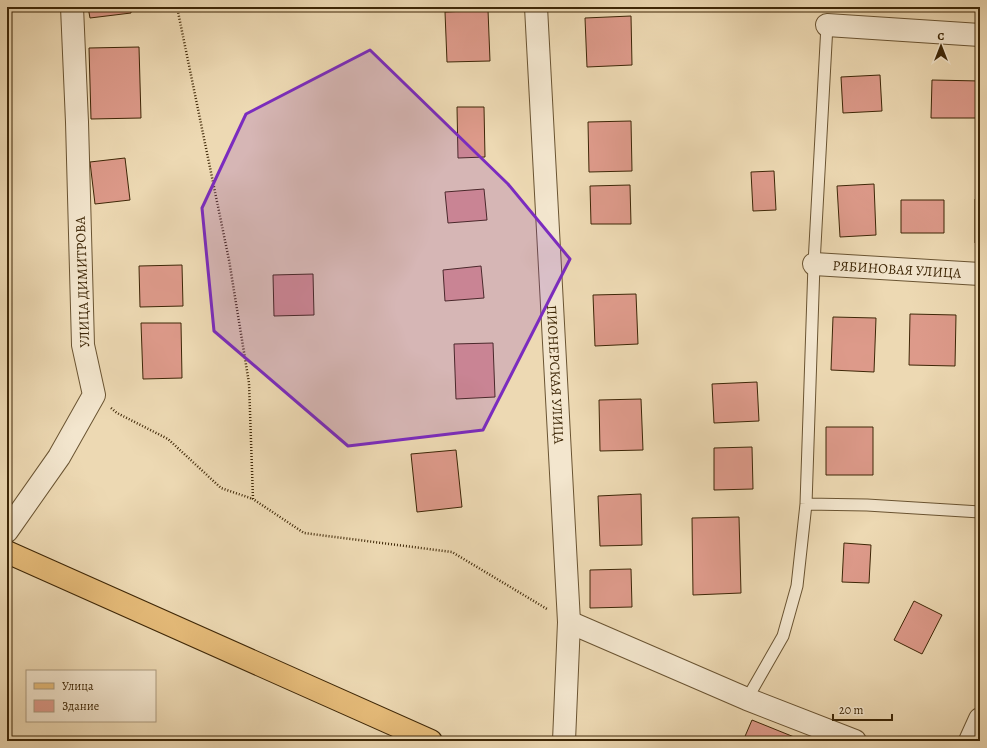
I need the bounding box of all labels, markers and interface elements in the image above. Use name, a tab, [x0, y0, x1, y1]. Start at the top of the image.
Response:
north arrow	[921, 26, 961, 66]
text: С	[938, 29, 945, 44]
street label: УЛИЦА ДИМИТРОВА	[71, 215, 94, 348]
street label: РЯБИНОВАЯ УЛИЦА	[832, 256, 962, 283]
street label: ПИОНЕРСКАЯ УЛИЦА	[542, 304, 568, 445]
legend	[26, 670, 156, 722]
text: Улица	[62, 678, 94, 694]
scale bar	[833, 696, 892, 722]
text: Здание	[62, 698, 99, 714]
text: 20 m	[839, 702, 863, 718]

